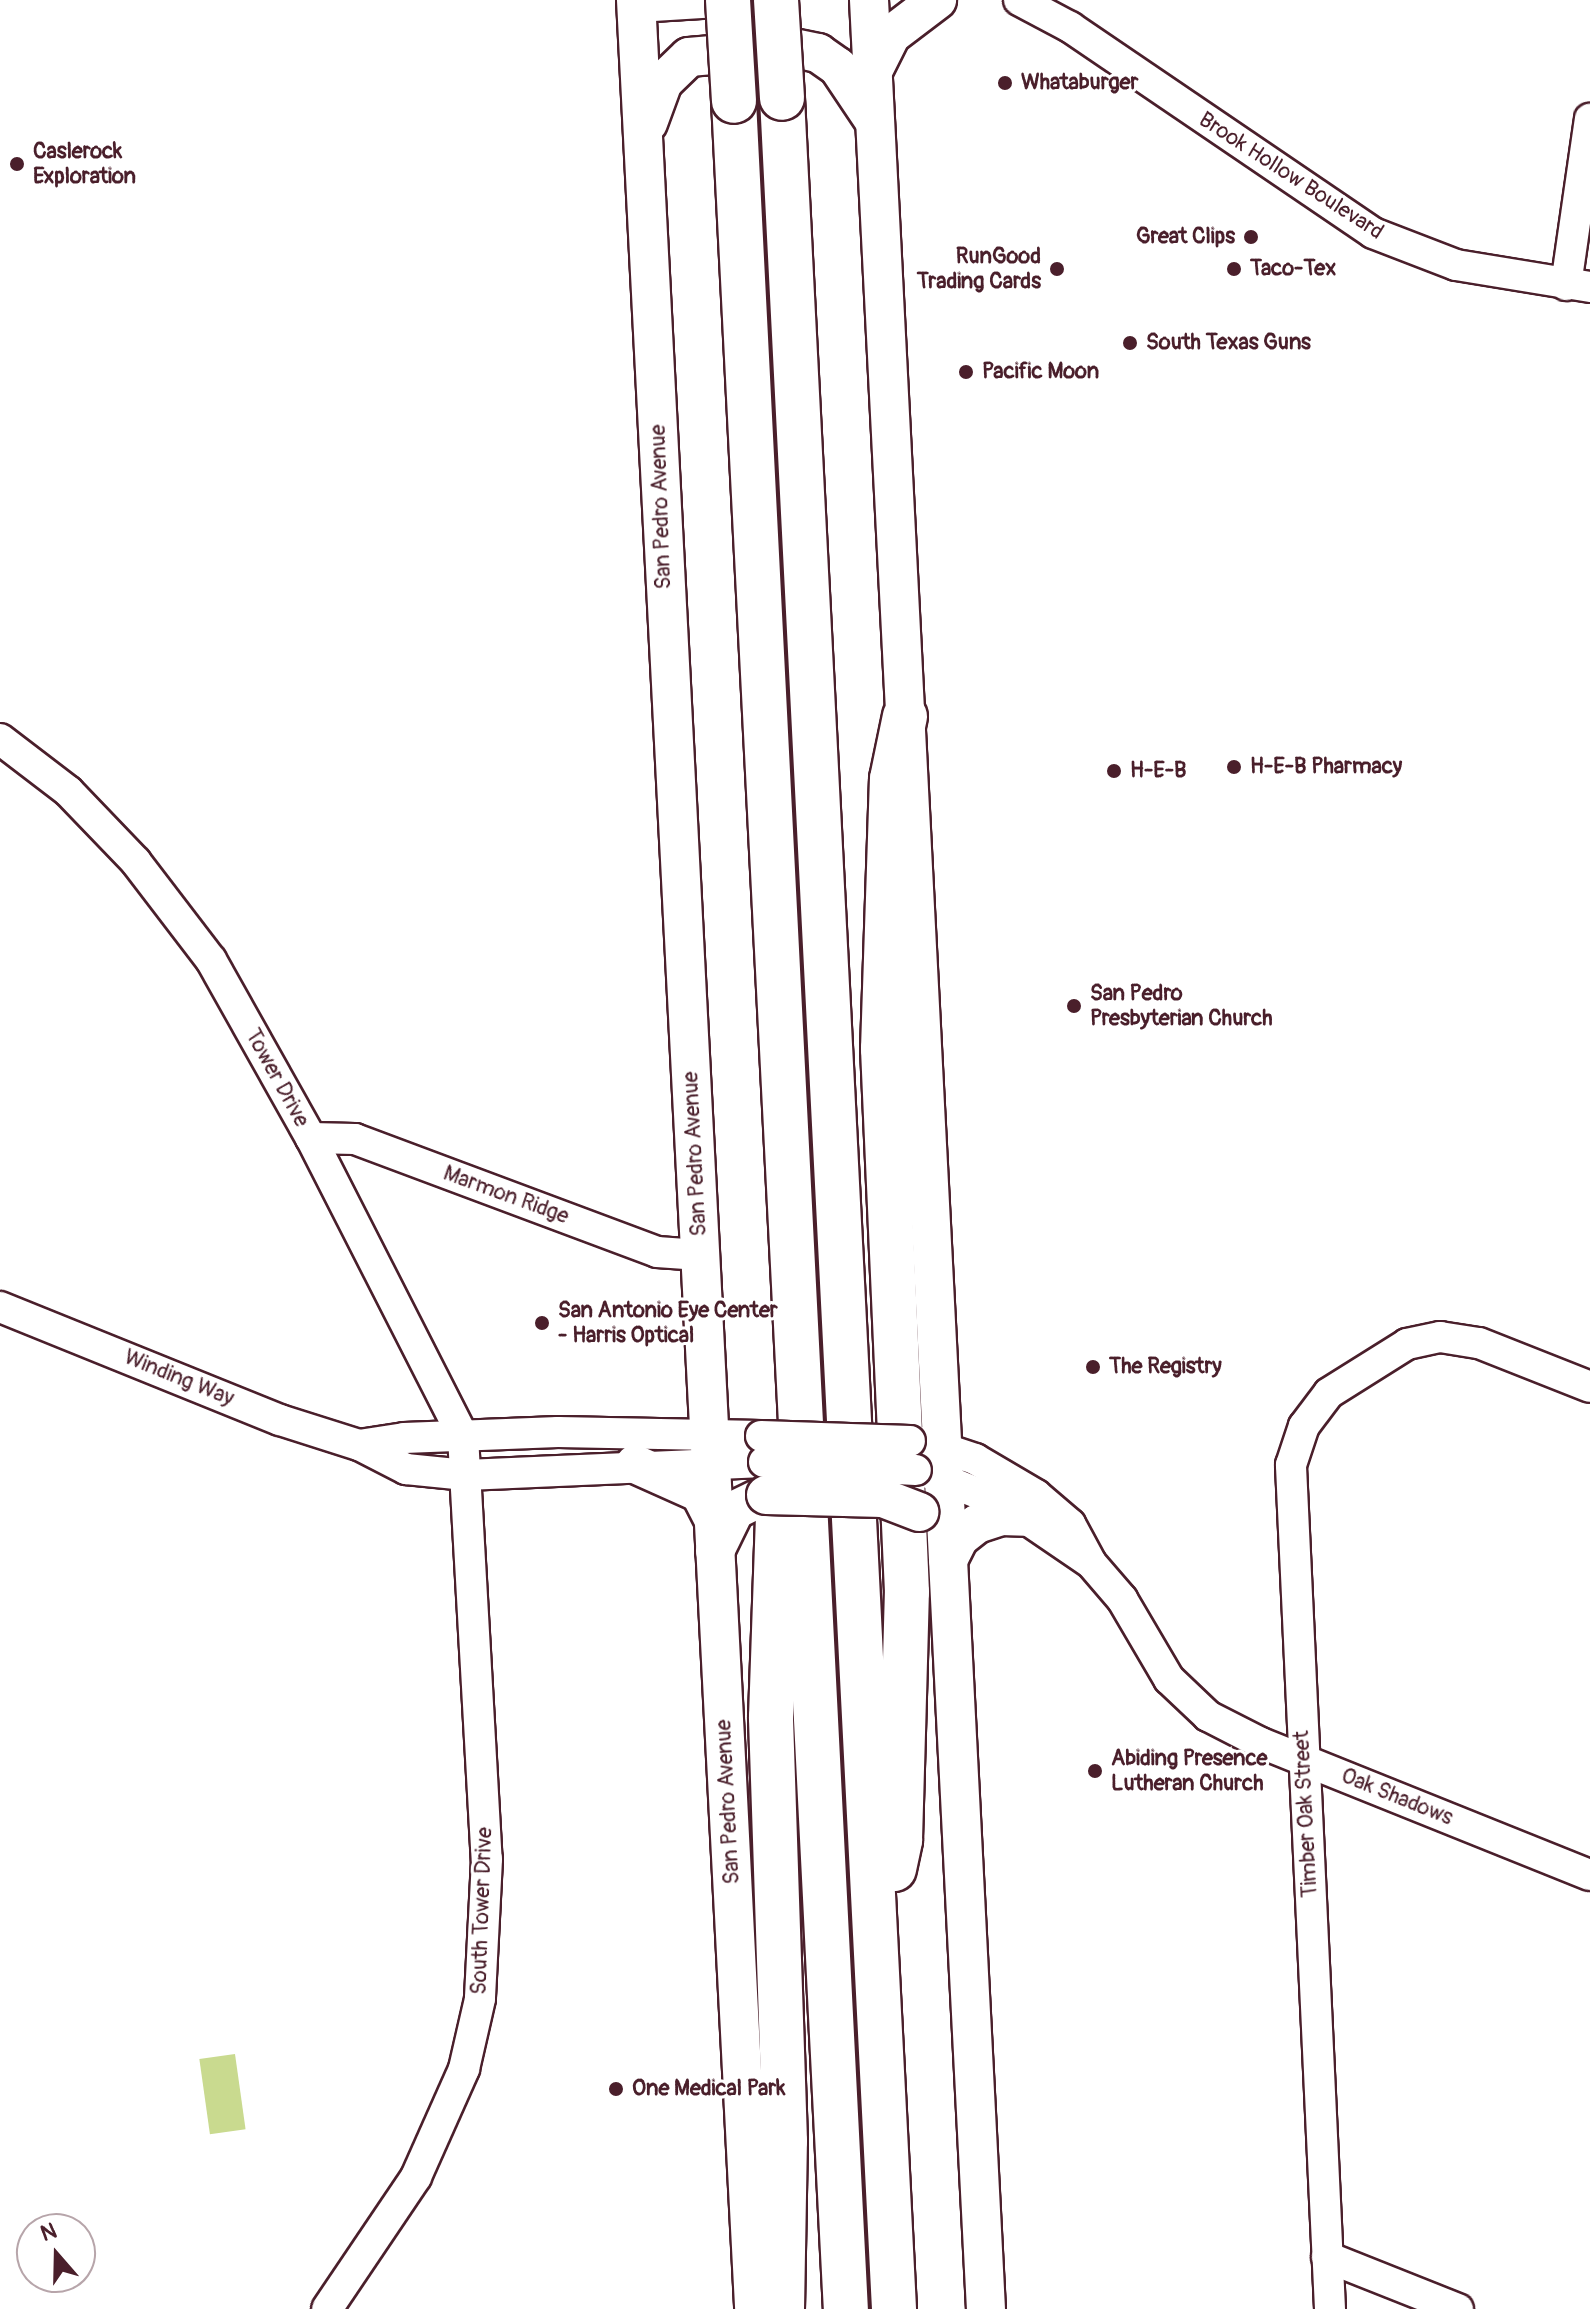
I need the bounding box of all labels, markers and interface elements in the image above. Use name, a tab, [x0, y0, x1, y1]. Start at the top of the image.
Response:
place label: Whataburger	[1021, 70, 1138, 96]
marker: Whataburger	[996, 74, 1014, 92]
street label: Brook Hollow Boulevard	[1194, 106, 1388, 246]
place label: Caslerock Exploration	[33, 138, 136, 190]
marker: Caslerock Exploration	[8, 155, 26, 173]
place label: Great Clips	[1136, 224, 1235, 250]
marker: Great Clips	[1242, 228, 1260, 246]
place label: RunGood Trading Cards	[917, 243, 1041, 294]
place label: Taco-Tex	[1250, 256, 1336, 282]
marker: RunGood Trading Cards	[1048, 260, 1066, 278]
marker: Taco-Tex	[1225, 260, 1243, 278]
place label: South Texas Guns	[1146, 330, 1311, 356]
marker: South Texas Guns	[1121, 334, 1139, 352]
place label: Pacific Moon	[982, 359, 1099, 385]
marker: Pacific Moon	[957, 363, 975, 381]
street label: San Pedro Avenue	[645, 424, 677, 590]
place label: H-E-B Pharmacy	[1250, 754, 1402, 780]
place label: H-E-B	[1130, 758, 1187, 784]
marker: H-E-B Pharmacy	[1225, 758, 1243, 776]
marker: H-E-B	[1105, 762, 1123, 780]
place label: San Pedro Presbyterian Church	[1090, 980, 1273, 1032]
marker: San Pedro Presbyterian Church	[1065, 997, 1083, 1015]
street label: Tower Drive	[239, 1024, 315, 1132]
street label: San Pedro Avenue	[677, 1071, 713, 1237]
street label: Marmon Ridge	[440, 1160, 572, 1230]
place label: San Antonio Eye Center - Harris Optical	[558, 1297, 778, 1348]
marker: San Antonio Eye Center - Harris Optical	[533, 1314, 551, 1332]
street label: Winding Way	[120, 1344, 238, 1412]
place label: The Registry	[1109, 1354, 1222, 1380]
marker: The Registry	[1084, 1358, 1102, 1376]
street label: San Pedro Avenue	[710, 1719, 746, 1885]
street label: Timber Oak Street	[1288, 1730, 1324, 1898]
place label: Abiding Presence Lutheran Church	[1111, 1745, 1267, 1796]
marker: Abiding Presence Lutheran Church	[1086, 1762, 1104, 1780]
street label: Oak Shadows	[1337, 1763, 1457, 1831]
street label: South Tower Drive	[466, 1827, 498, 1995]
place label: One Medical Park	[632, 2076, 785, 2102]
marker: One Medical Park	[607, 2080, 625, 2098]
north arrow	[16, 2213, 96, 2293]
text: N	[37, 2217, 60, 2248]

